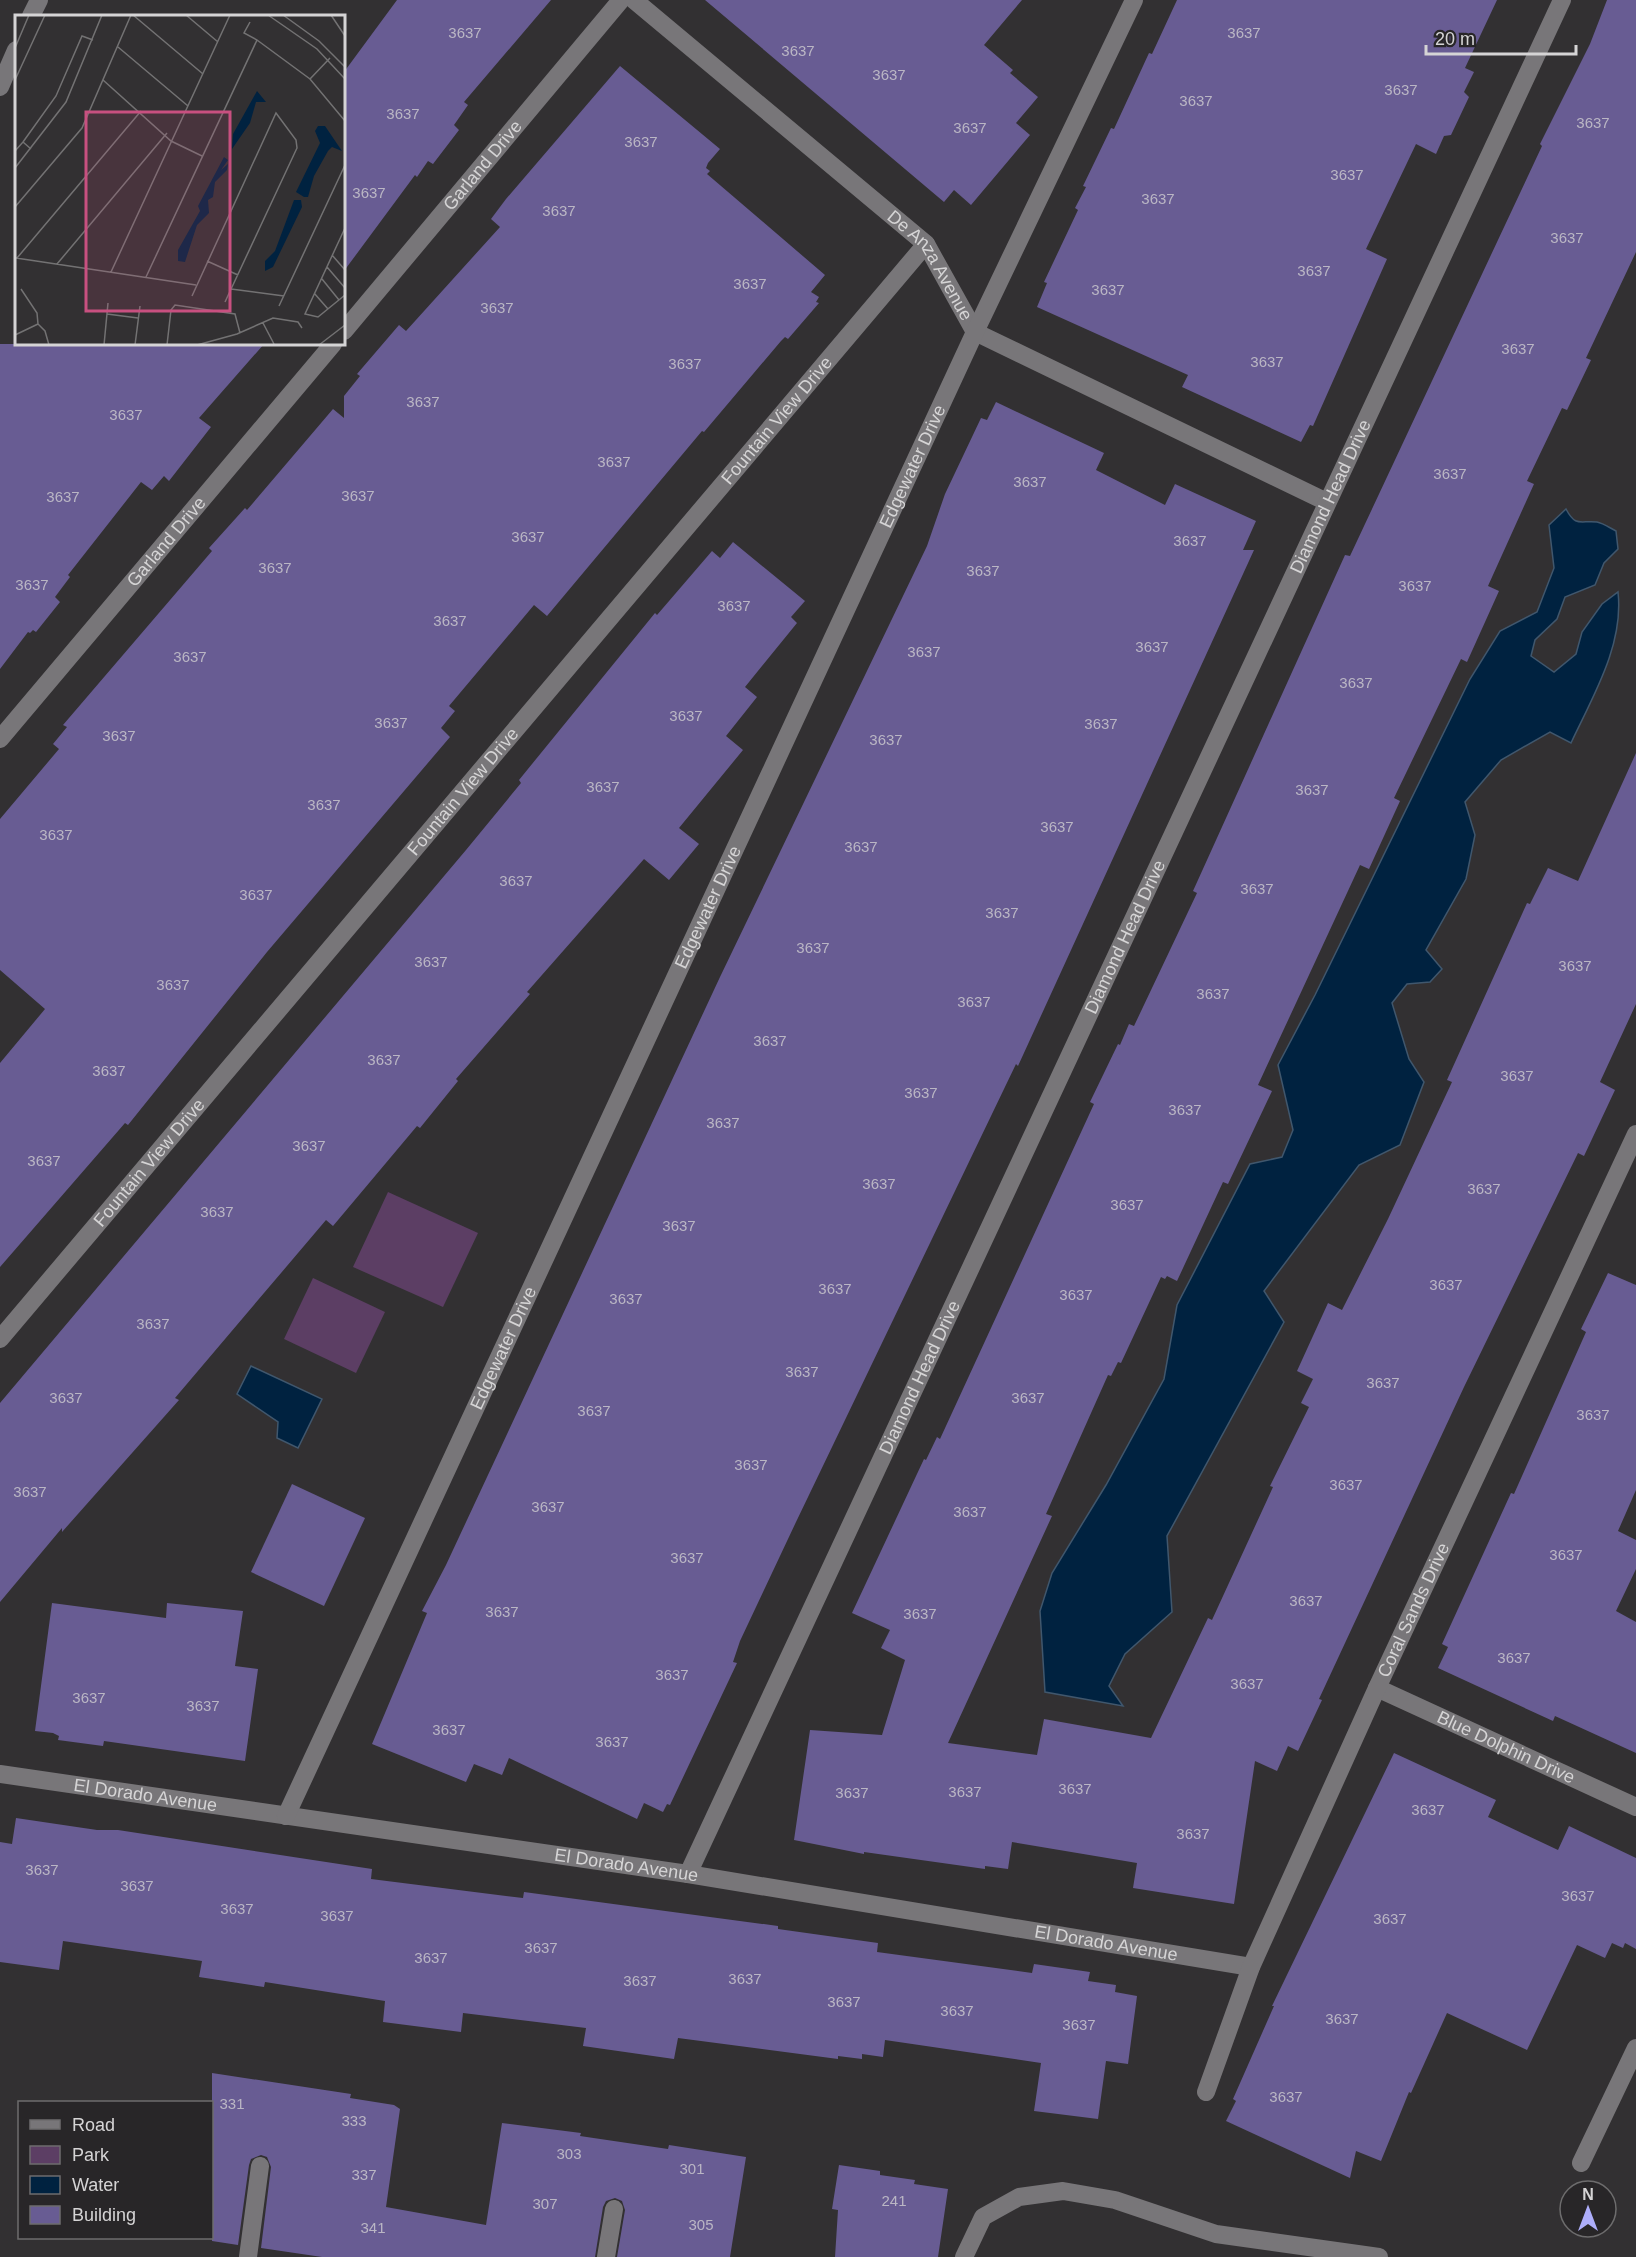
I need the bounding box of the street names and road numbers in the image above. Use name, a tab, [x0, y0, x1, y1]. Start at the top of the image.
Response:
street label: Garland Drive	[439, 116, 526, 214]
street label: De Anza Avenue	[884, 206, 977, 324]
street label: Fountain View Drive	[717, 353, 836, 488]
street label: Edgewater Drive	[876, 402, 950, 531]
street label: Diamond Head Drive	[1286, 416, 1375, 576]
street label: Garland Drive	[123, 493, 210, 591]
street label: Fountain View Drive	[403, 724, 523, 859]
street label: Edgewater Drive	[671, 843, 745, 972]
street label: Diamond Head Drive	[1081, 857, 1169, 1017]
street label: Fountain View Drive	[90, 1095, 209, 1230]
street label: Edgewater Drive	[466, 1283, 540, 1413]
street label: Diamond Head Drive	[875, 1297, 964, 1457]
street label: Coral Sands Drive	[1373, 1540, 1453, 1681]
street label: Blue Dolphin Drive	[1434, 1707, 1578, 1788]
street label: El Dorado Avenue	[72, 1775, 219, 1815]
street label: El Dorado Avenue	[553, 1845, 700, 1886]
street label: El Dorado Avenue	[1033, 1921, 1179, 1965]

